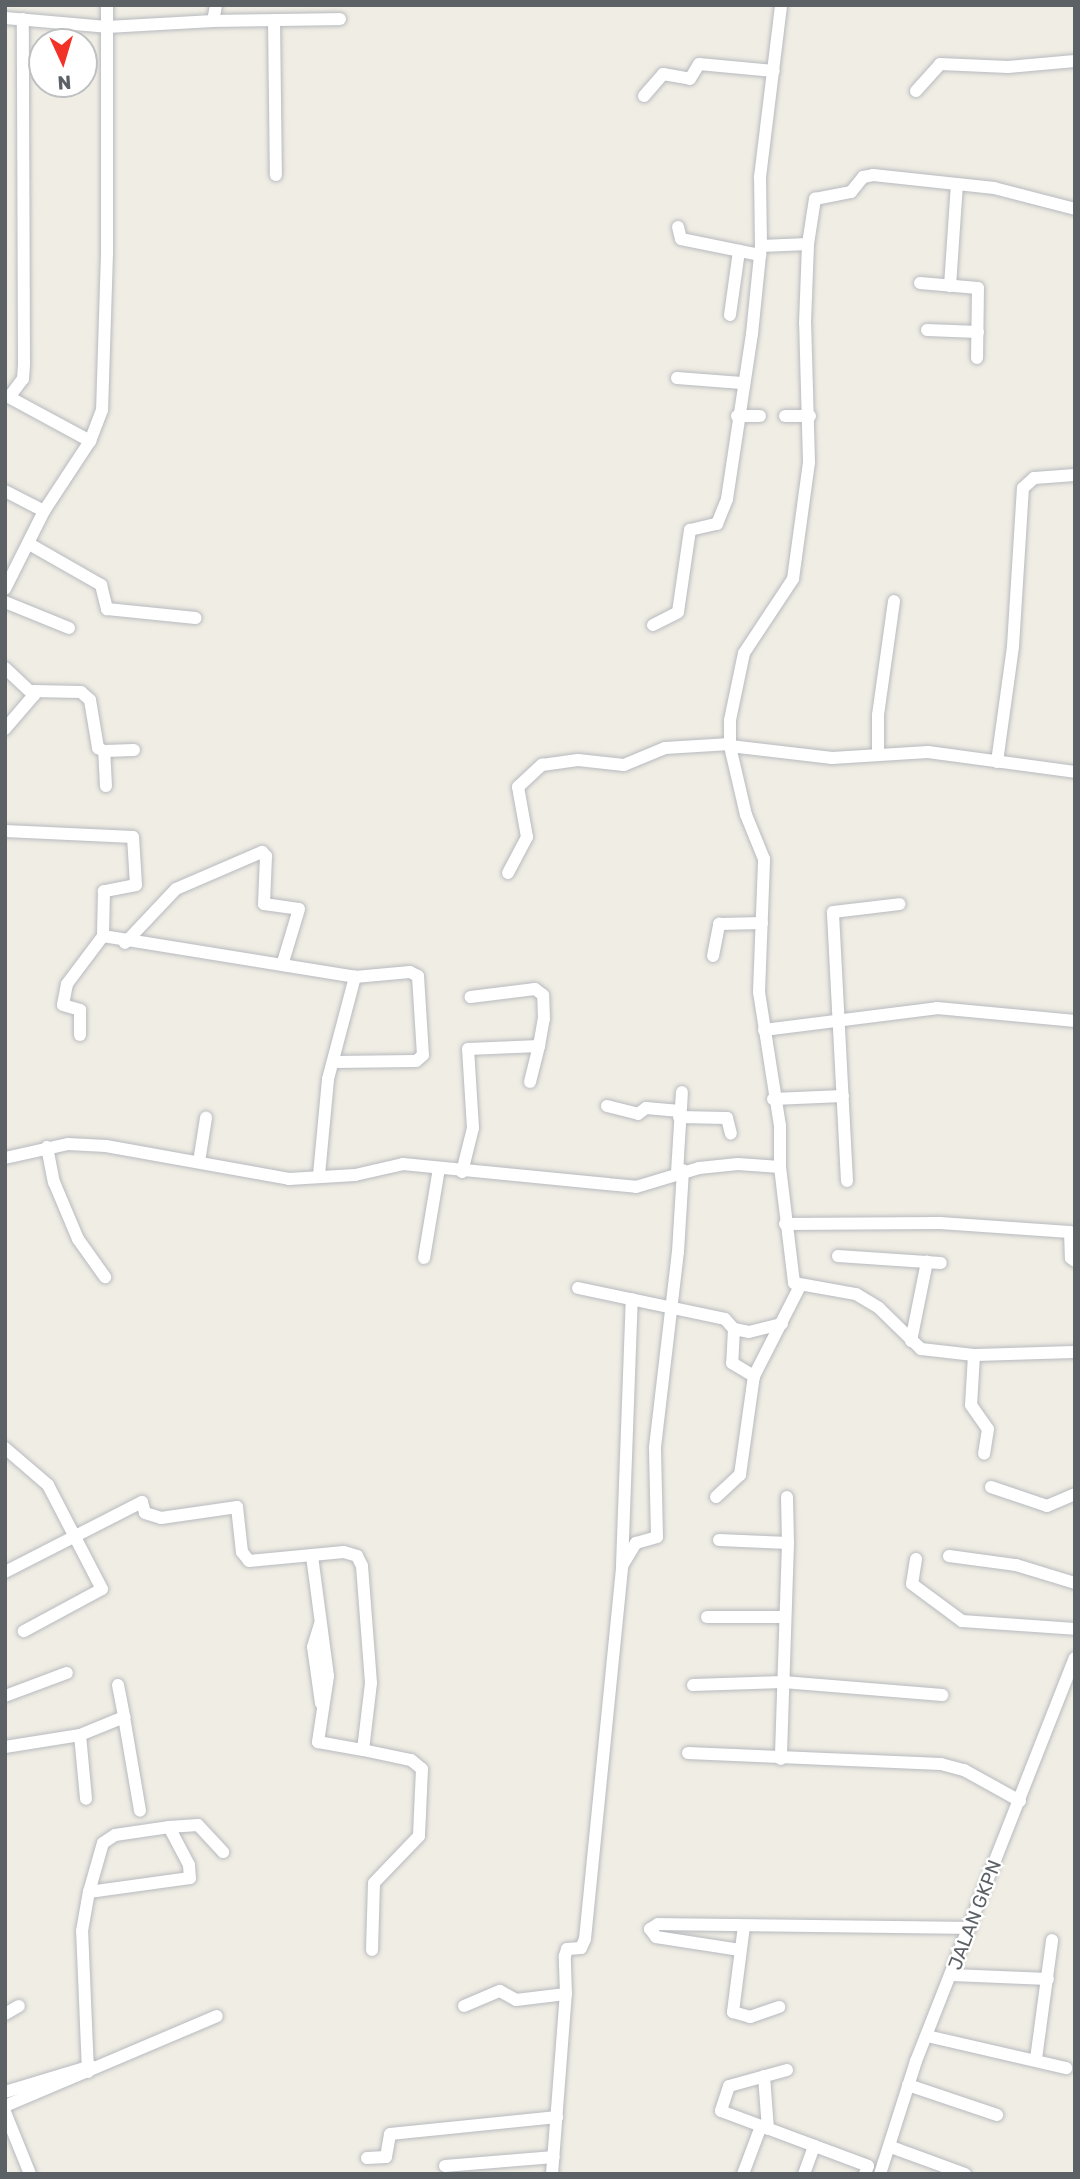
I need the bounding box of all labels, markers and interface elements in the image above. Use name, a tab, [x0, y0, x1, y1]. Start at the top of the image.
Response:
north arrow	[28, 28, 98, 98]
text: N	[57, 71, 72, 94]
street label: JALAN GKPN	[944, 1857, 1006, 1973]

